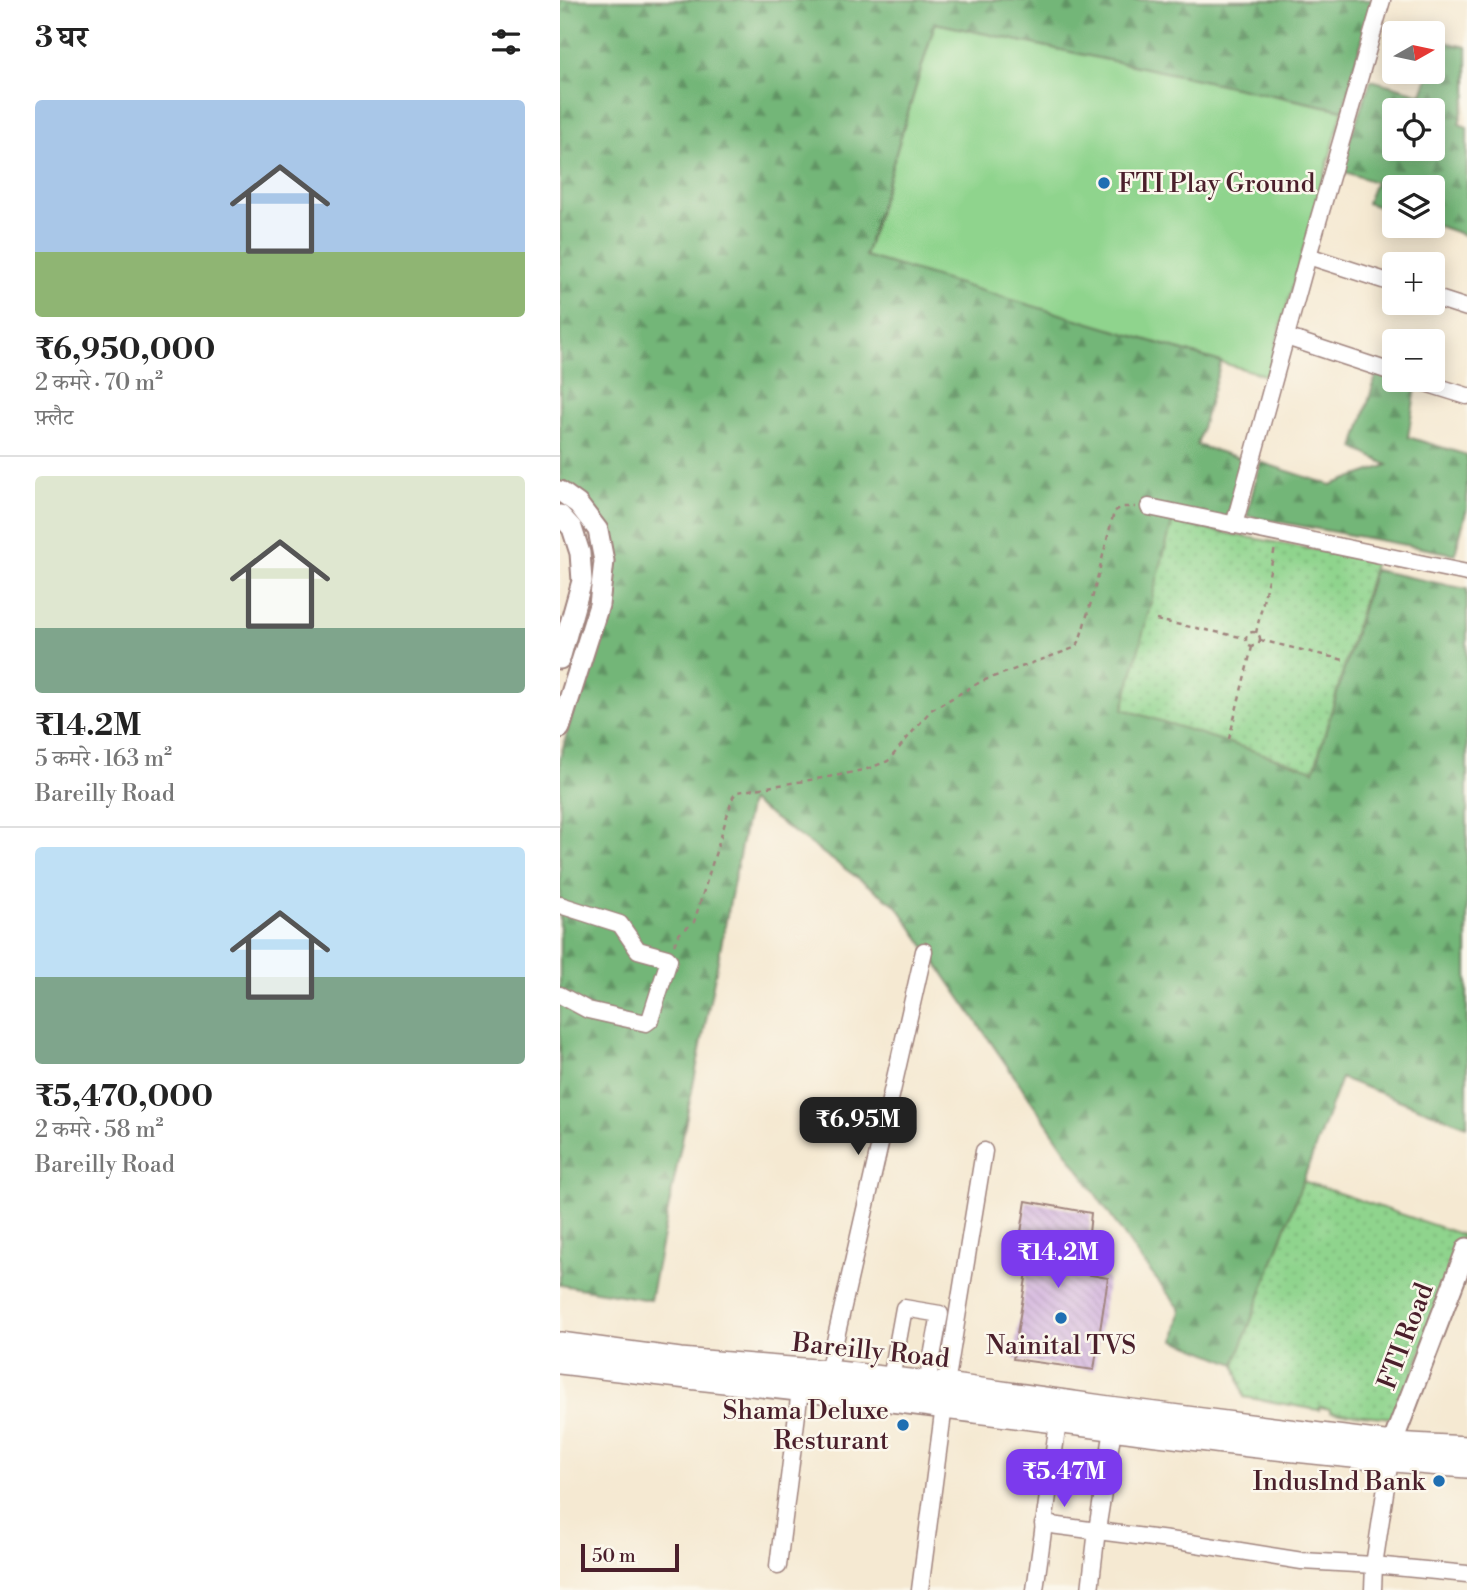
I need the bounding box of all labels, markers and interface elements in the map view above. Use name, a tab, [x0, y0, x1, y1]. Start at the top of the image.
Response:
text: 3 घर	[35, 19, 88, 57]
north arrow	[1382, 21, 1446, 84]
map controls	[1382, 21, 1445, 392]
icon: filters	[487, 23, 525, 61]
button: locate	[1382, 98, 1445, 161]
icon: home	[217, 146, 343, 272]
place label: FTI Play Ground	[1118, 168, 1315, 200]
marker: FTI Play Ground	[1096, 175, 1112, 191]
button: layers	[1382, 175, 1445, 238]
button: +	[1382, 252, 1445, 315]
button: −	[1382, 329, 1445, 392]
text: ₹6,950,000	[35, 331, 215, 369]
text: 2 कमरे · 70 m²	[35, 369, 163, 397]
text: फ़्लैट	[35, 404, 73, 432]
icon: home	[217, 521, 343, 647]
text: ₹14.2M	[35, 707, 141, 745]
text: 5 कमरे · 163 m²	[35, 745, 172, 773]
text: Bareilly Road	[35, 780, 175, 808]
icon: home	[217, 892, 343, 1018]
text: ₹5,470,000	[35, 1078, 213, 1116]
pin: ₹6.95M	[801, 1098, 915, 1157]
text: ₹6.95M	[816, 1106, 900, 1134]
text: 2 कमरे · 58 m²	[35, 1116, 164, 1144]
text: Bareilly Road	[35, 1151, 175, 1179]
pin: ₹14.2M	[1001, 1230, 1115, 1290]
text: ₹14.2M	[1017, 1239, 1099, 1267]
street label: FTI Road	[1371, 1278, 1441, 1394]
marker: Nainital TVS	[1053, 1310, 1069, 1326]
street label: Bareilly Road	[790, 1327, 951, 1375]
place label: Nainital TVS	[986, 1330, 1136, 1362]
place label: Shama Deluxe Resturant	[723, 1395, 889, 1457]
marker: Shama Deluxe Resturant	[895, 1417, 911, 1433]
pin: ₹5.47M	[1007, 1450, 1121, 1509]
text: ₹5.47M	[1022, 1458, 1106, 1486]
place label: IndusInd Bank	[1253, 1466, 1426, 1498]
marker: IndusInd Bank	[1431, 1473, 1447, 1489]
scale bar	[581, 1541, 679, 1573]
text: 50 m	[592, 1544, 636, 1568]

